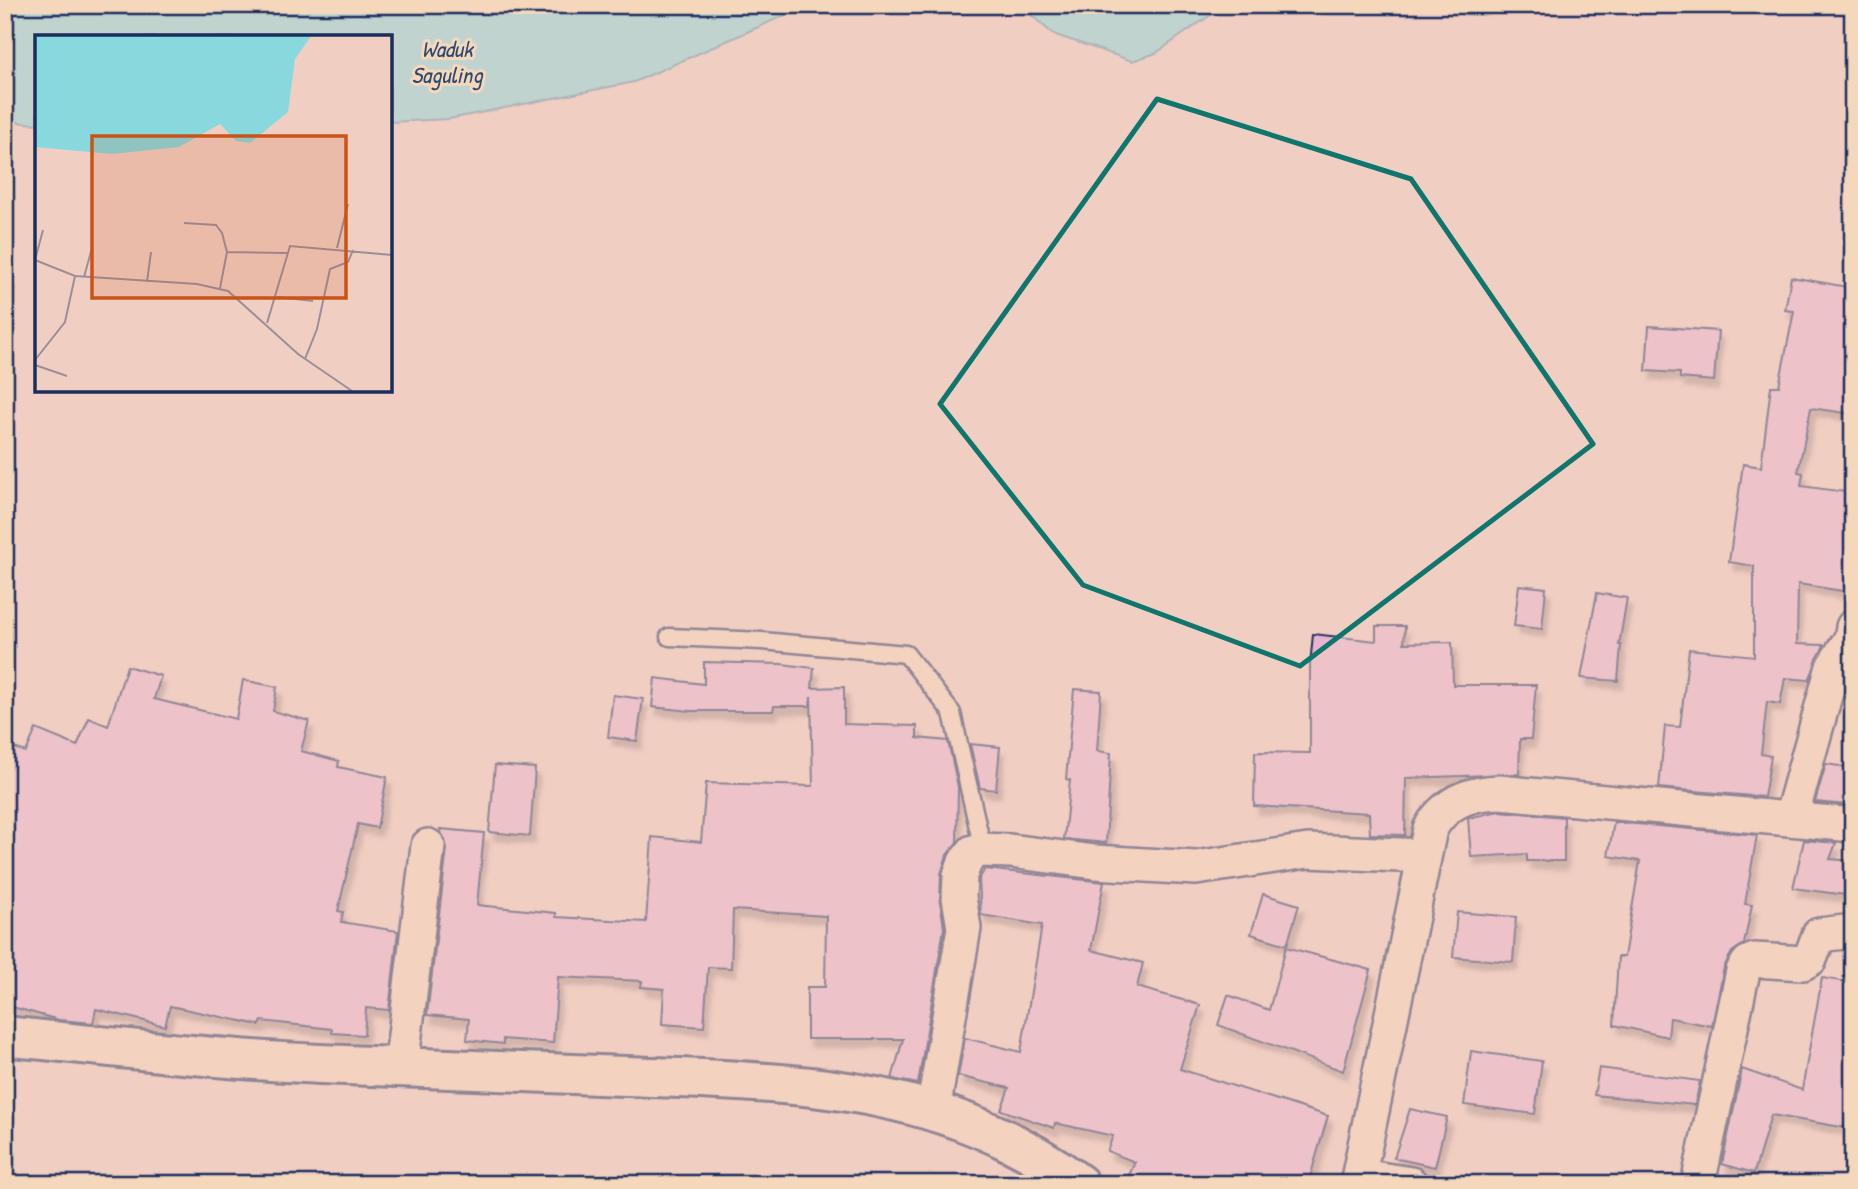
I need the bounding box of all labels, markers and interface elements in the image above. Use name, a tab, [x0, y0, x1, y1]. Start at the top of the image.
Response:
water label: Waduk Saguling	[412, 33, 484, 91]
inset map	[35, 35, 392, 392]

